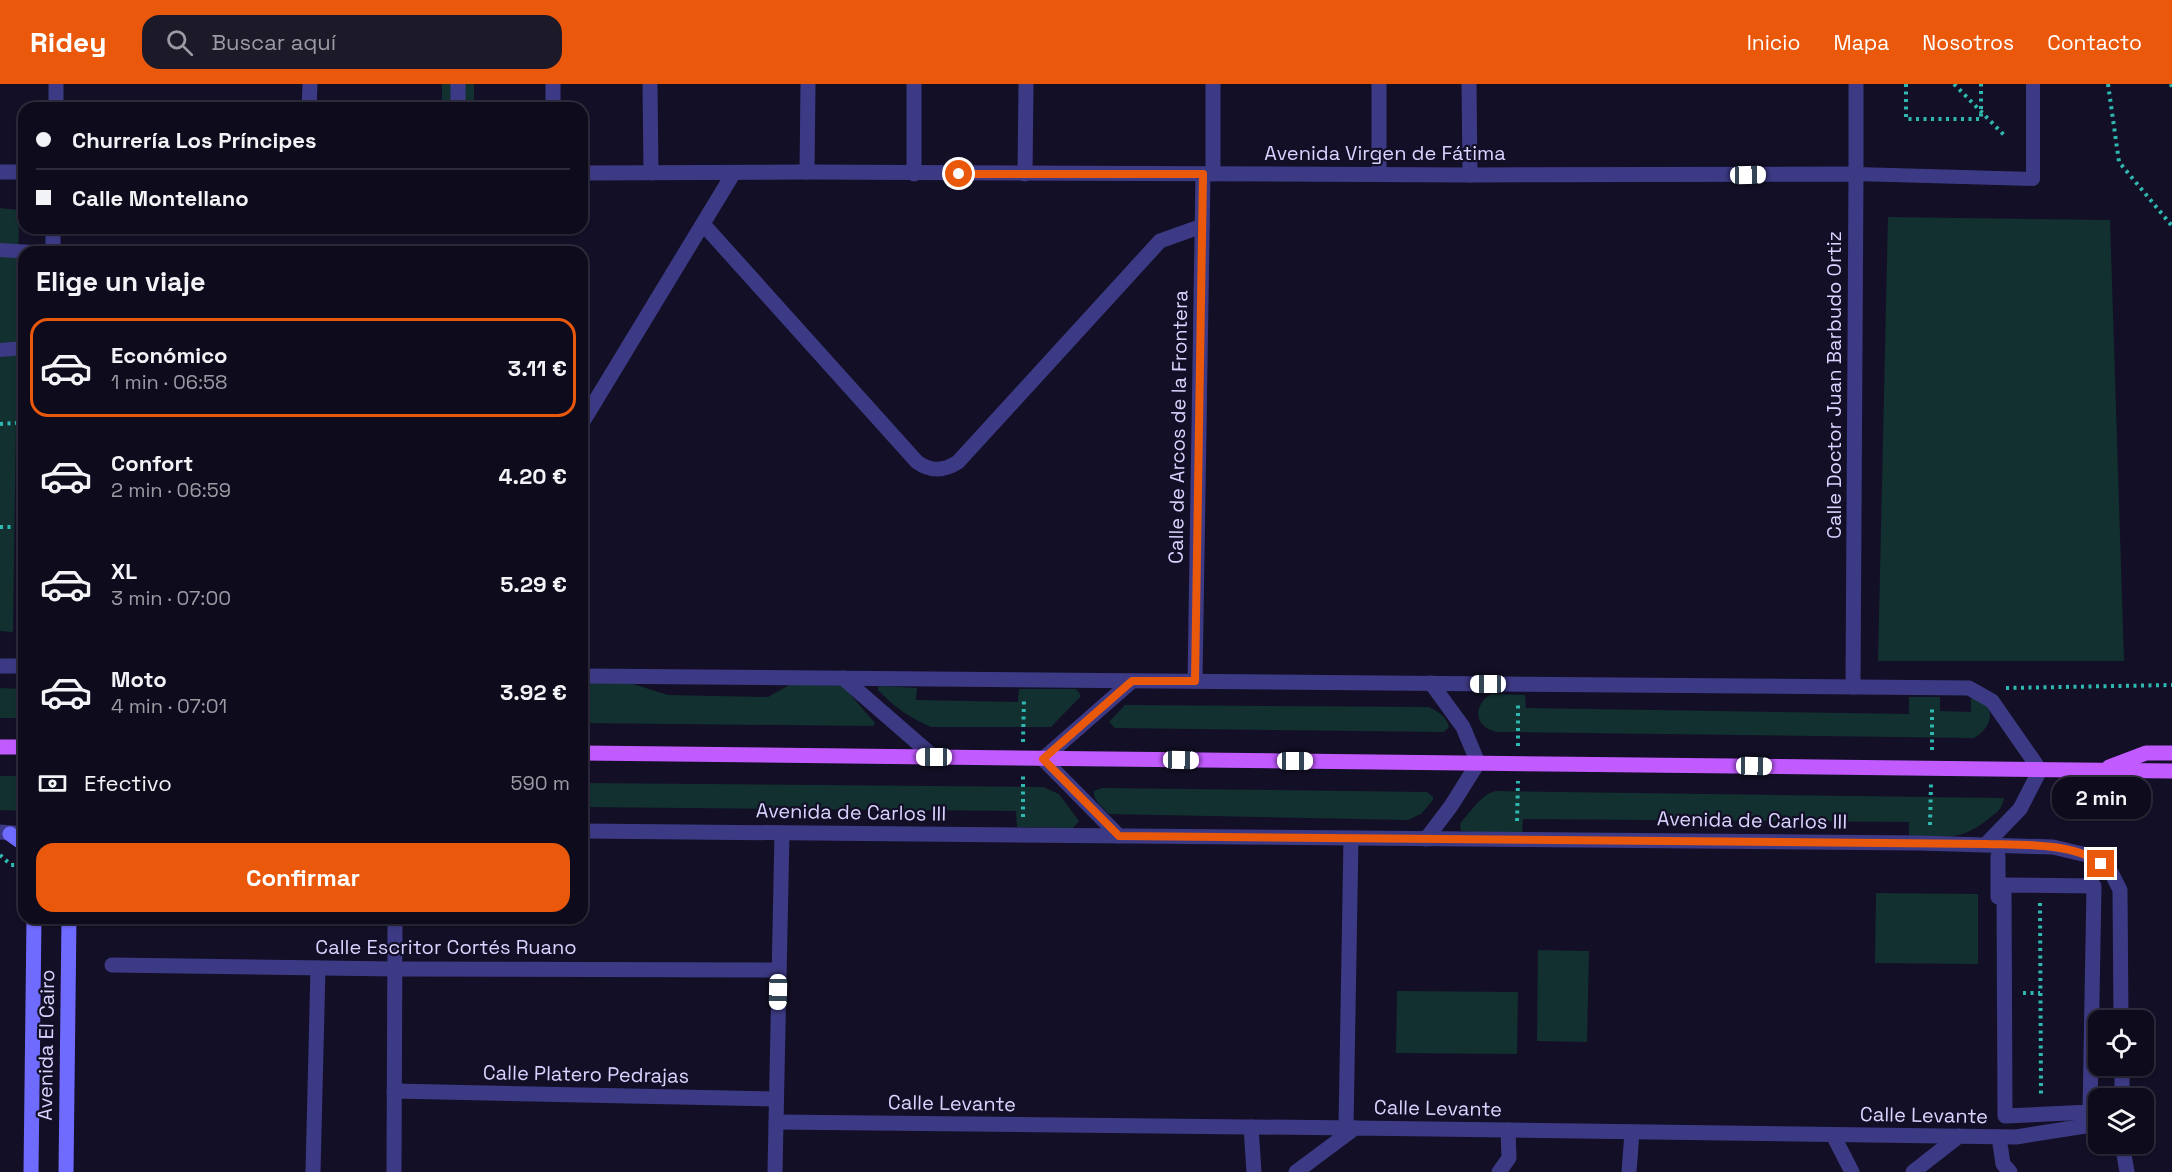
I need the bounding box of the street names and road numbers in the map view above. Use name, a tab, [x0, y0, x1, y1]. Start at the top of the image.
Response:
street label: Avenida Virgen de Fátima	[1264, 140, 1506, 166]
street label: Calle Doctor Juan Barbudo Ortiz	[1821, 231, 1847, 539]
street label: Calle de Arcos de la Frontera	[1163, 290, 1193, 564]
street label: Avenida de Carlos III	[756, 797, 946, 827]
street label: Avenida de Carlos III	[1657, 805, 1847, 835]
street label: Calle Escritor Cortés Ruano	[315, 934, 577, 960]
street label: Avenida El Cairo	[32, 969, 60, 1121]
street label: Calle Platero Pedrajas	[483, 1059, 689, 1089]
street label: Calle Levante	[888, 1089, 1016, 1117]
street label: Calle Levante	[1374, 1094, 1502, 1122]
street label: Calle Levante	[1860, 1101, 1988, 1129]

